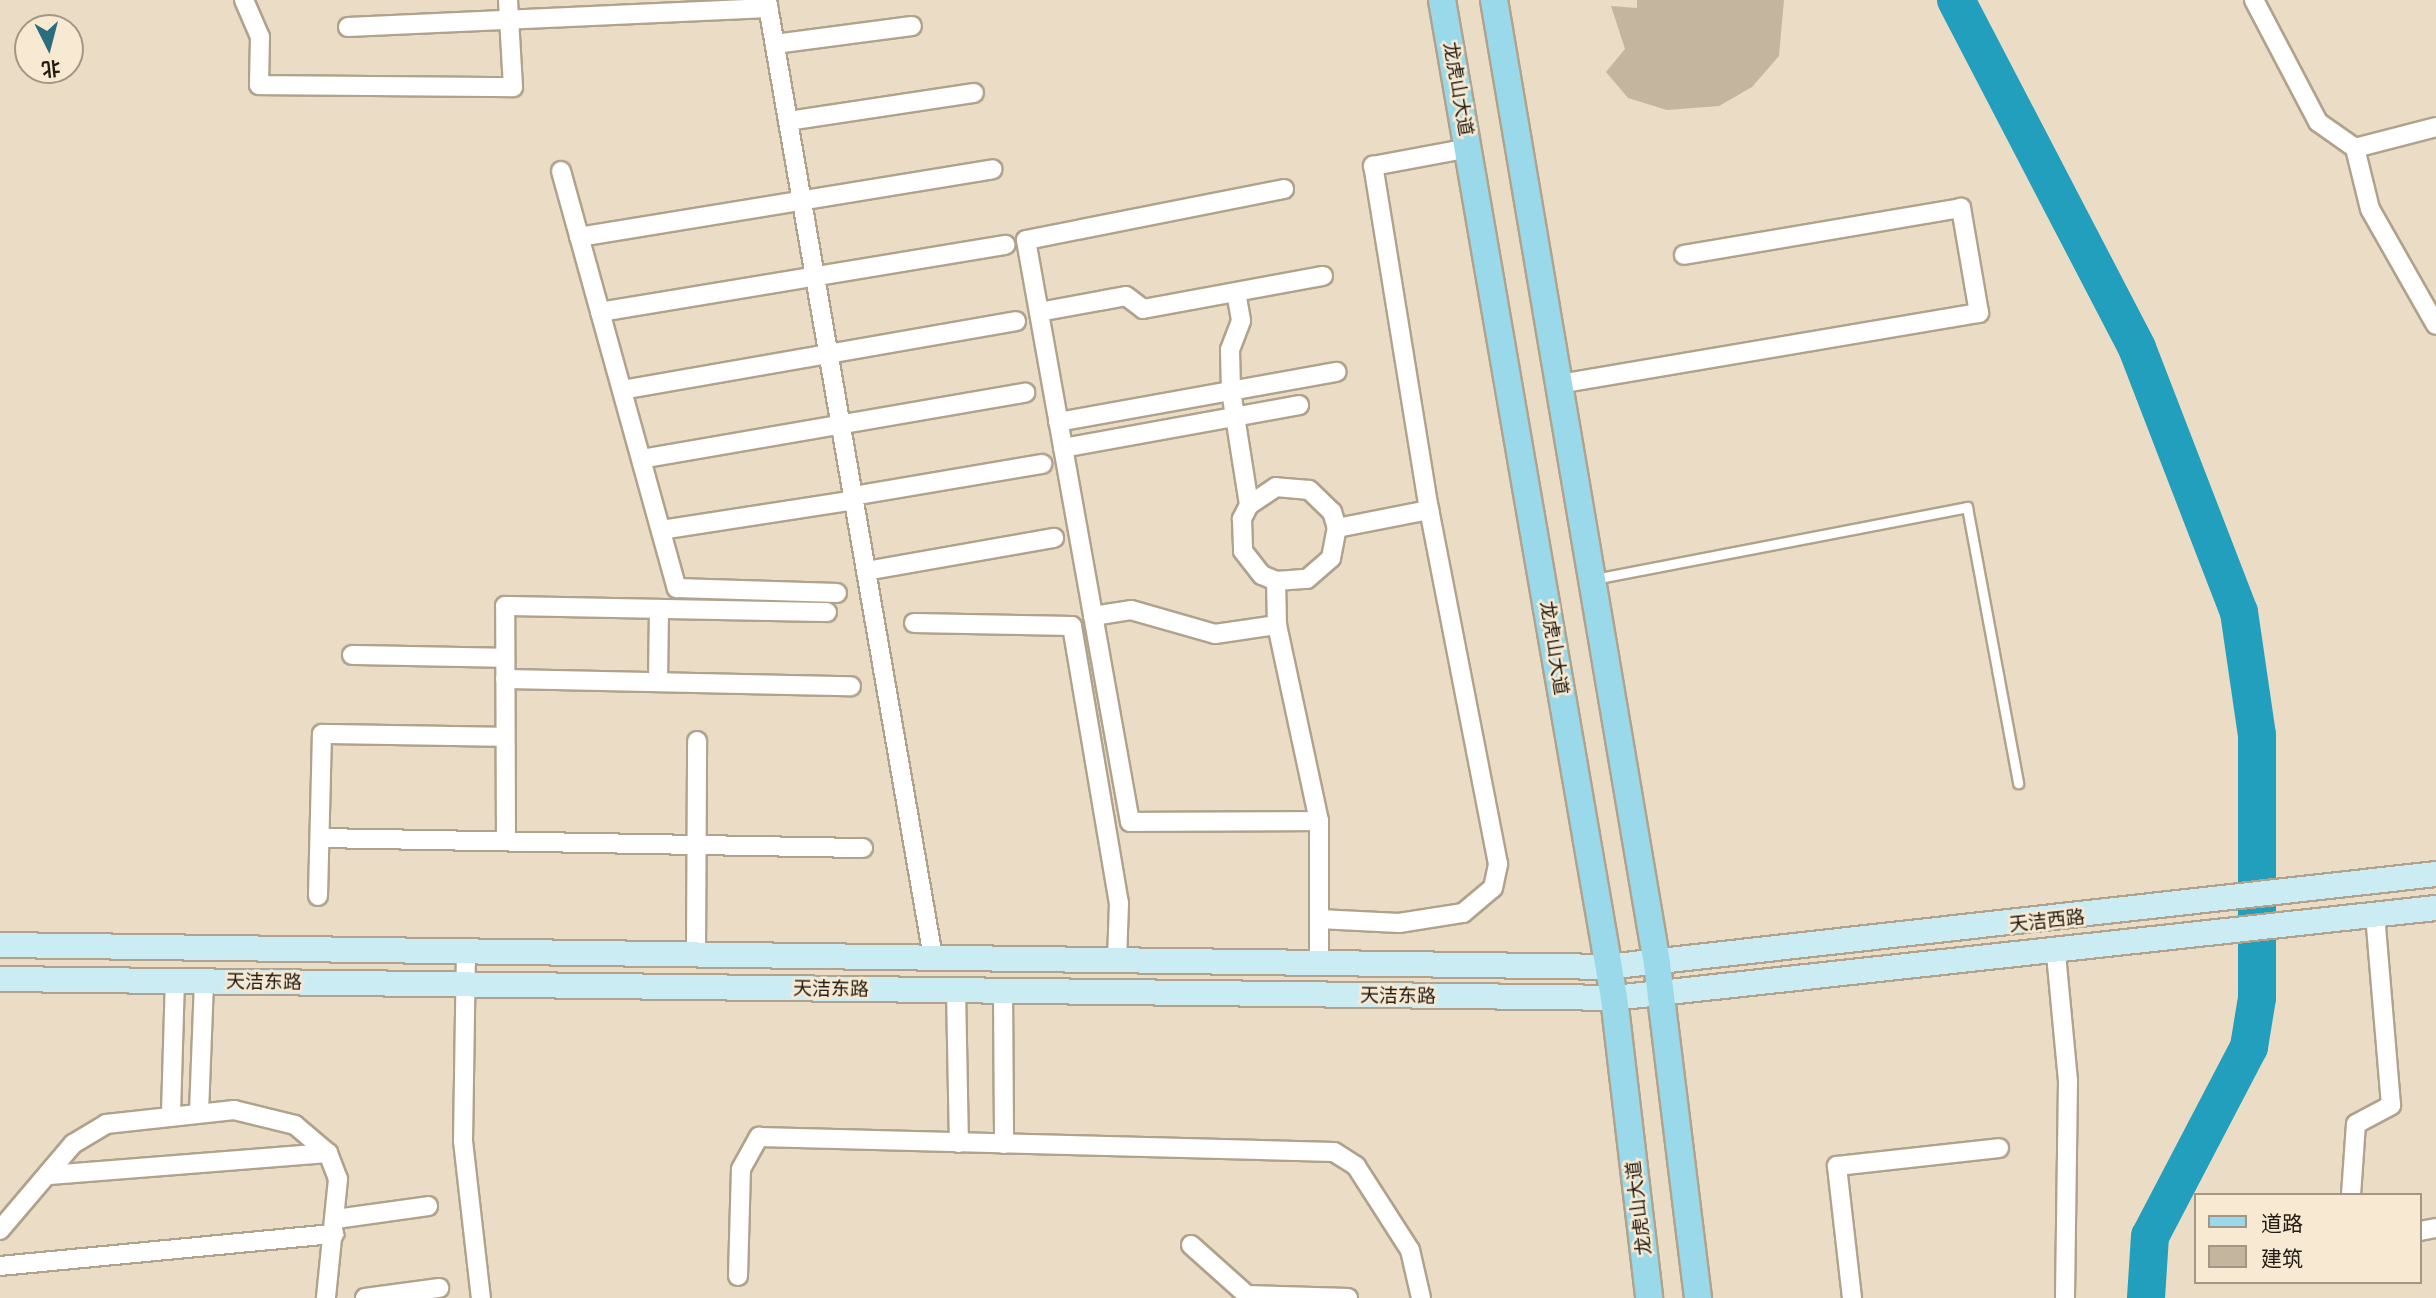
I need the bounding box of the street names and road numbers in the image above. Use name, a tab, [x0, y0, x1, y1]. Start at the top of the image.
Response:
street label: 龙虎山大道	[1439, 40, 1477, 138]
street label: 龙虎山大道	[1535, 599, 1573, 697]
street label: 天洁西路	[2008, 906, 2086, 936]
street label: 天洁东路	[226, 970, 302, 994]
street label: 天洁东路	[793, 977, 869, 1001]
street label: 天洁东路	[1360, 984, 1436, 1008]
street label: 龙虎山大道	[1622, 1159, 1656, 1257]

